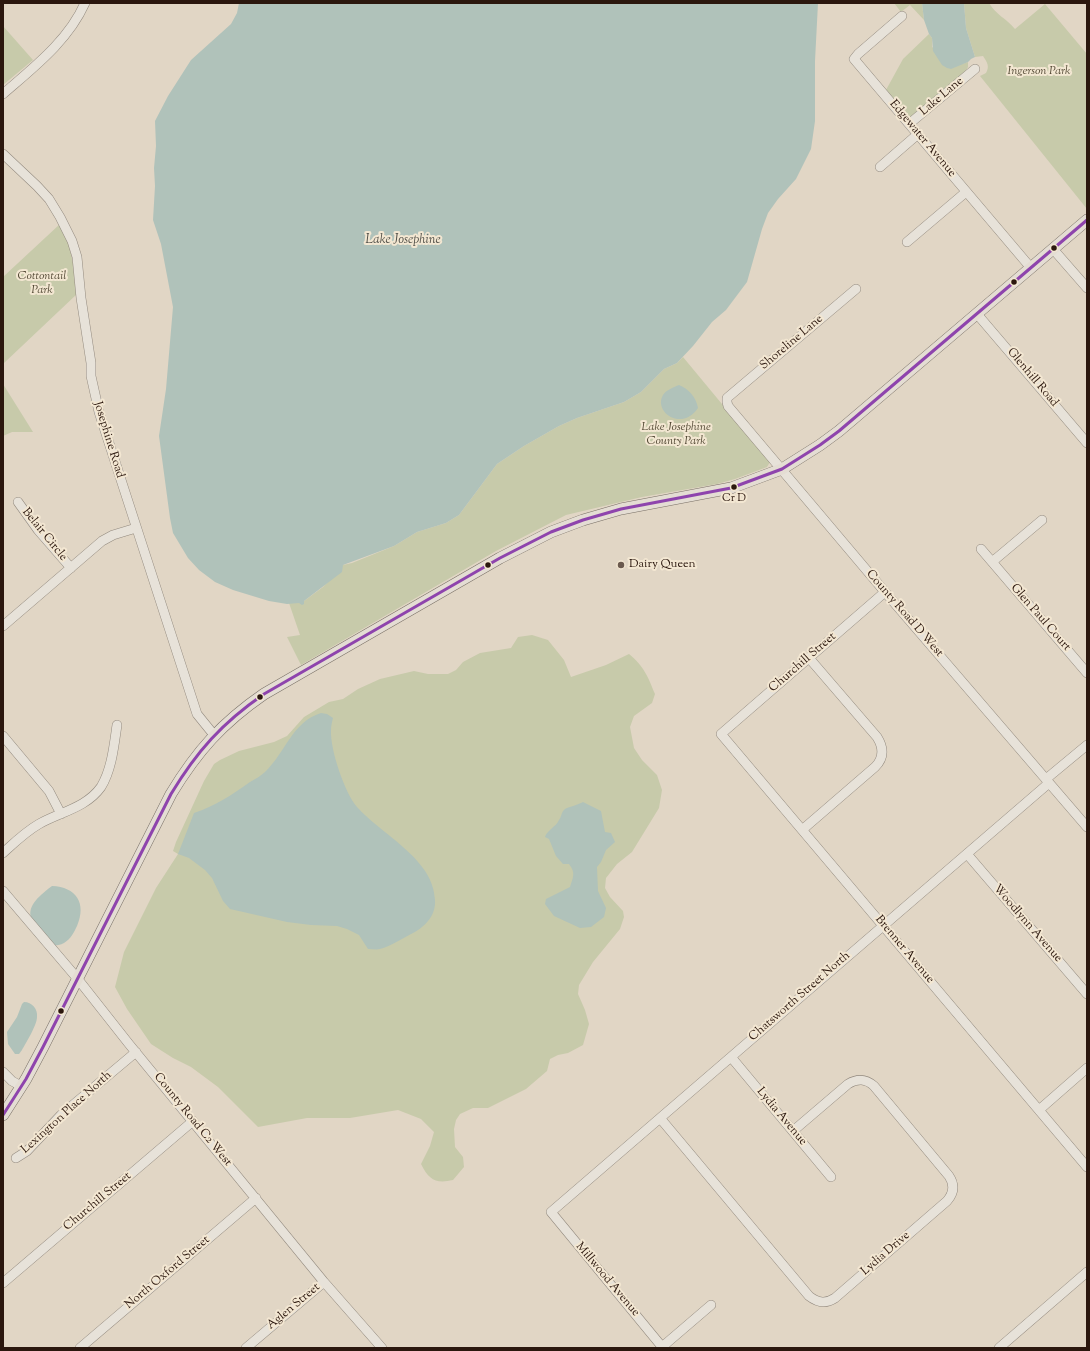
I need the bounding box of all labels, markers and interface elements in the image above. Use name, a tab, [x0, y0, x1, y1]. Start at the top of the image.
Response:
park label: Ingerson Park	[1008, 65, 1070, 79]
street label: Lake Lane	[917, 75, 967, 119]
street label: Edgewater Avenue	[886, 97, 958, 181]
water label: Lake Josephine	[365, 233, 441, 249]
unlabelled marker	[1049, 243, 1059, 253]
park label: Cottontail Park	[18, 270, 66, 298]
unlabelled marker	[1009, 277, 1019, 287]
street label: Shoreline Lane	[758, 312, 826, 374]
street label: Glenhill Road	[1003, 346, 1061, 410]
street label: Josephine Road	[90, 400, 126, 480]
park label: Lake Josephine County Park	[641, 421, 711, 449]
marker: Cr D	[729, 482, 739, 492]
place label: Cr D	[722, 492, 746, 506]
street label: Belair Circle	[18, 506, 70, 564]
place label: Dairy Queen	[629, 558, 696, 572]
unlabelled marker	[483, 560, 493, 570]
marker: Dairy Queen	[616, 560, 626, 570]
street label: County Road D West	[862, 568, 946, 660]
street label: Glen Paul Court	[1007, 581, 1073, 655]
street label: Churchill Street	[767, 630, 839, 696]
unlabelled marker	[255, 692, 265, 702]
street label: Woodlynn Avenue	[989, 882, 1065, 966]
street label: Brenner Avenue	[871, 913, 937, 987]
street label: Chatsworth Street North	[746, 949, 854, 1045]
unlabelled marker	[56, 1006, 66, 1016]
street label: Lexington Place North	[19, 1069, 115, 1157]
street label: County Road C2 West	[150, 1070, 234, 1170]
street label: Lydia Avenue	[753, 1085, 809, 1149]
street label: Churchill Street	[61, 1169, 135, 1235]
street label: Lydia Drive	[859, 1229, 913, 1279]
street label: North Oxford Street	[123, 1233, 213, 1313]
street label: Millwood Avenue	[572, 1240, 642, 1320]
street label: Aglen Street	[265, 1281, 323, 1333]

